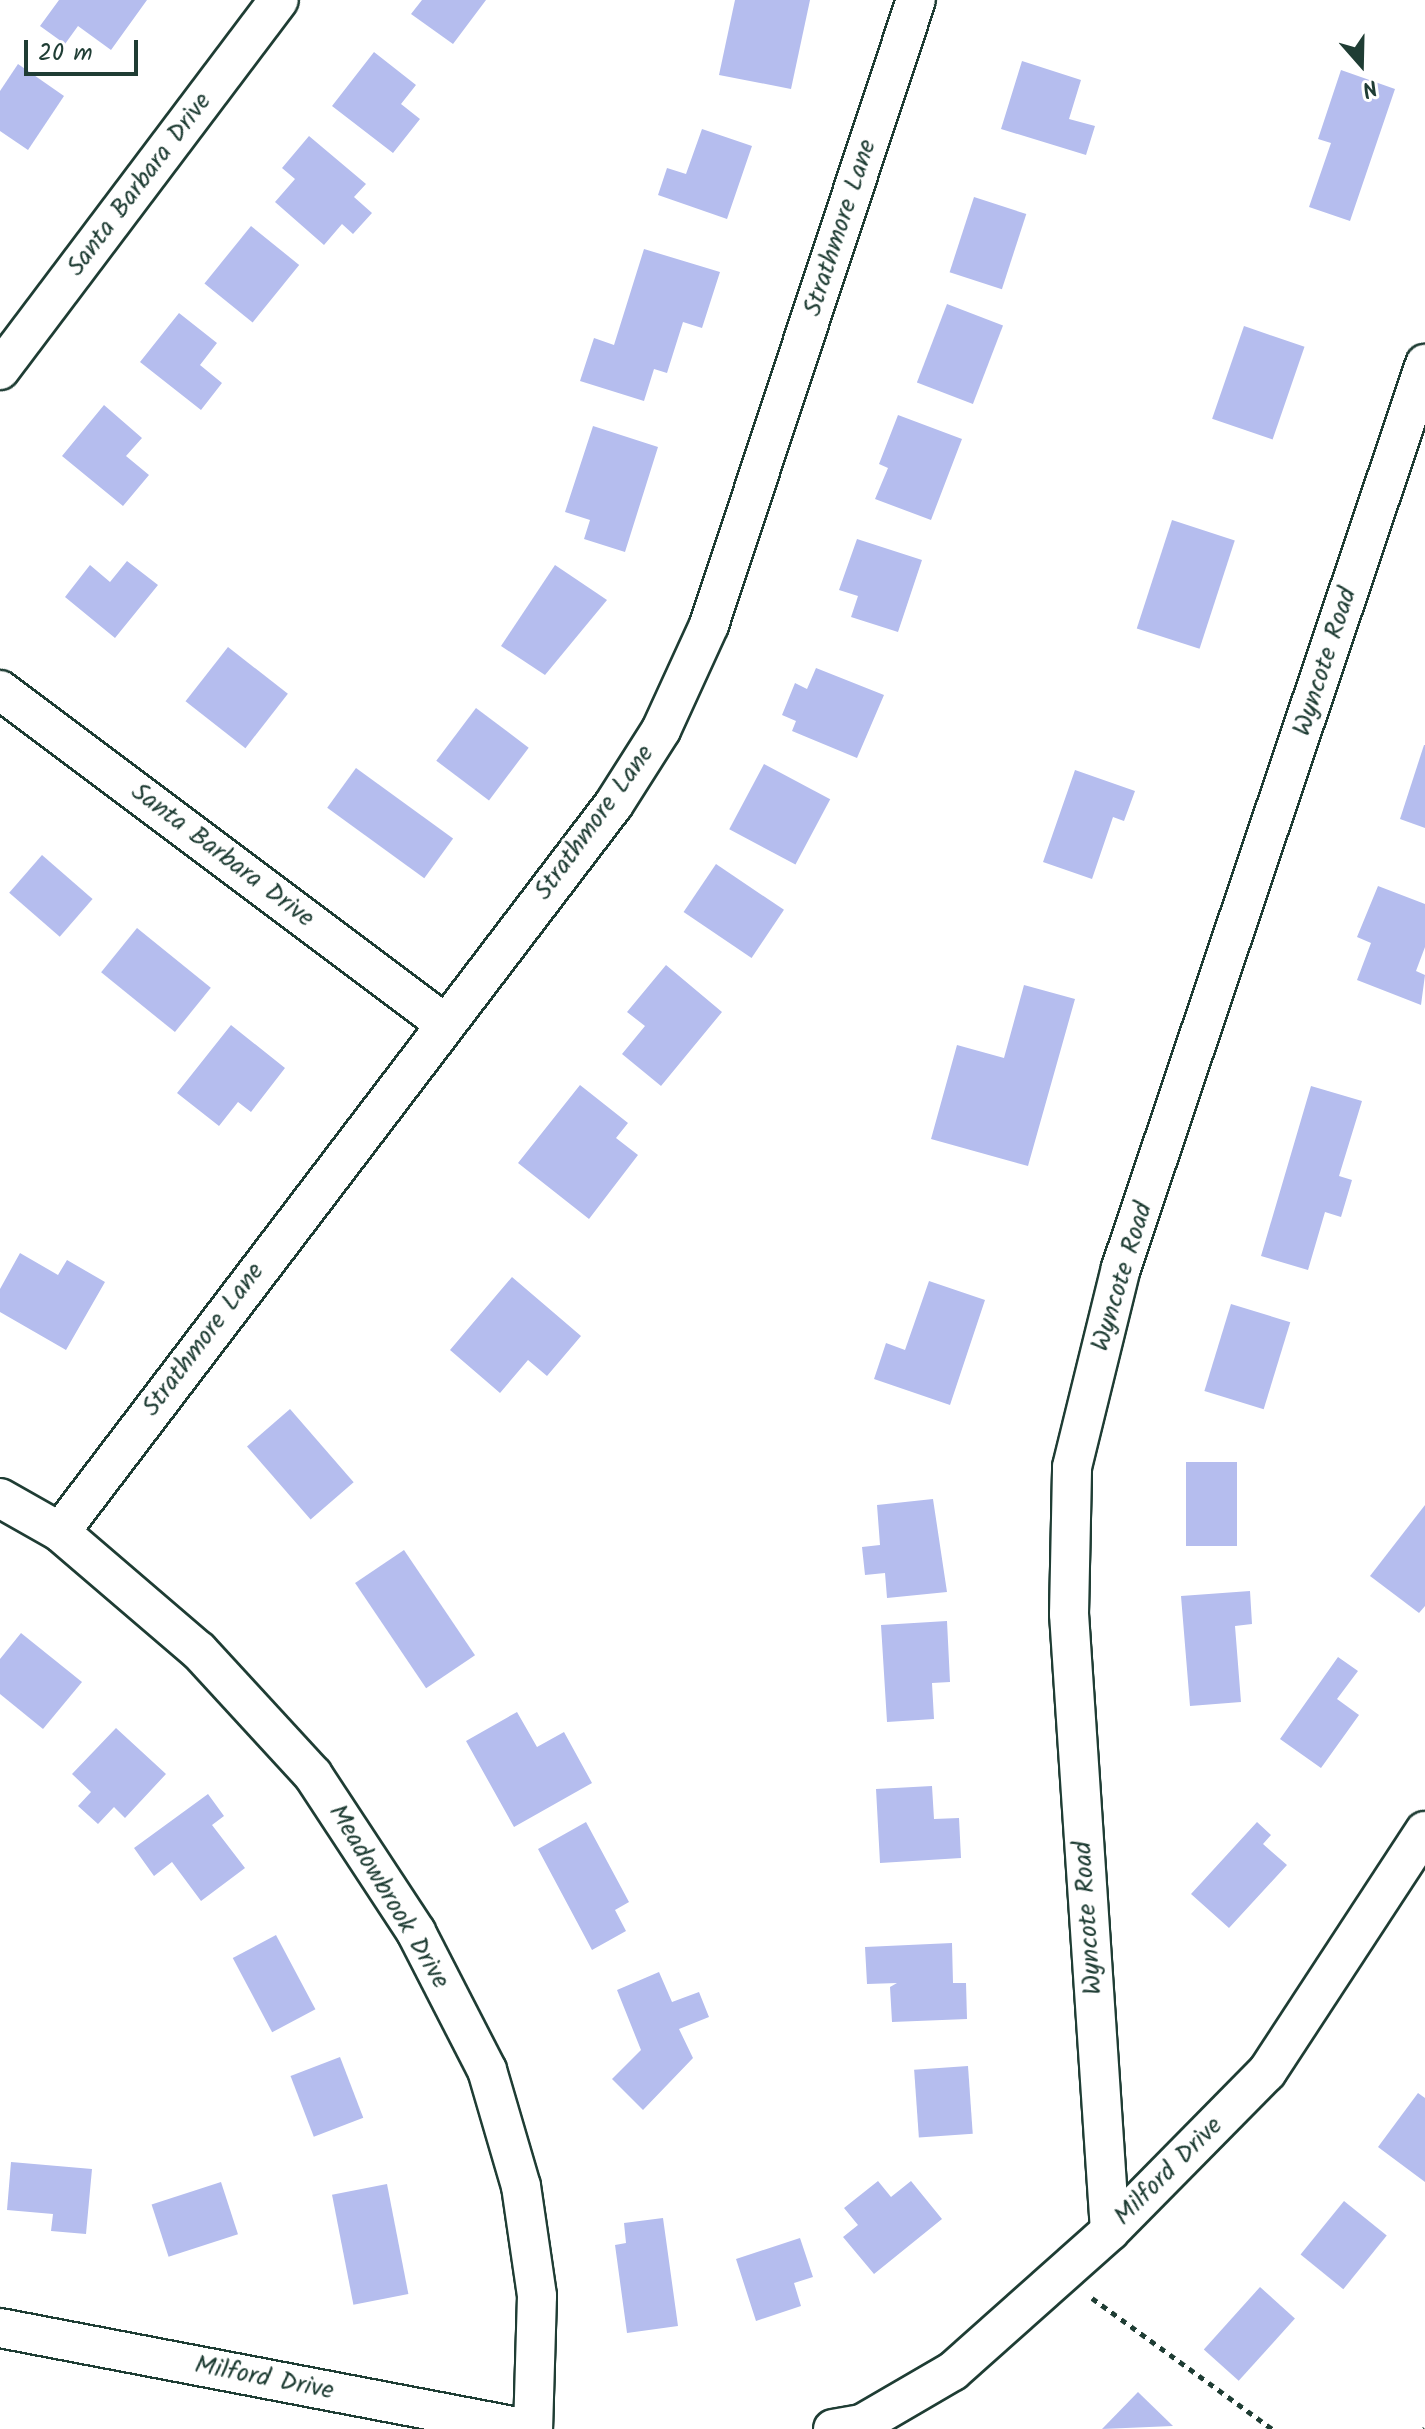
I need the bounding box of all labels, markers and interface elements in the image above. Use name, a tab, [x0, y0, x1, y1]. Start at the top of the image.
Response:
scale bar	[28, 24, 142, 74]
north arrow	[1321, 24, 1401, 104]
text: 20 m	[38, 34, 93, 73]
text: N	[1357, 68, 1382, 106]
street label: Santa Barbara Drive	[61, 87, 219, 283]
street label: Strathmore Lane	[798, 136, 884, 320]
street label: Wyncote Road	[1287, 584, 1365, 740]
street label: Strathmore Lane	[528, 739, 662, 907]
street label: Santa Barbara Drive	[124, 777, 320, 935]
street label: Wyncote Road	[1086, 1199, 1160, 1355]
street label: Strathmore Lane	[136, 1257, 272, 1423]
street label: Meadowbrook Drive	[321, 1799, 455, 1995]
street label: Wyncote Road	[1068, 1840, 1110, 1996]
street label: Milford Drive	[1108, 2111, 1230, 2233]
street label: Milford Drive	[192, 2350, 336, 2408]

